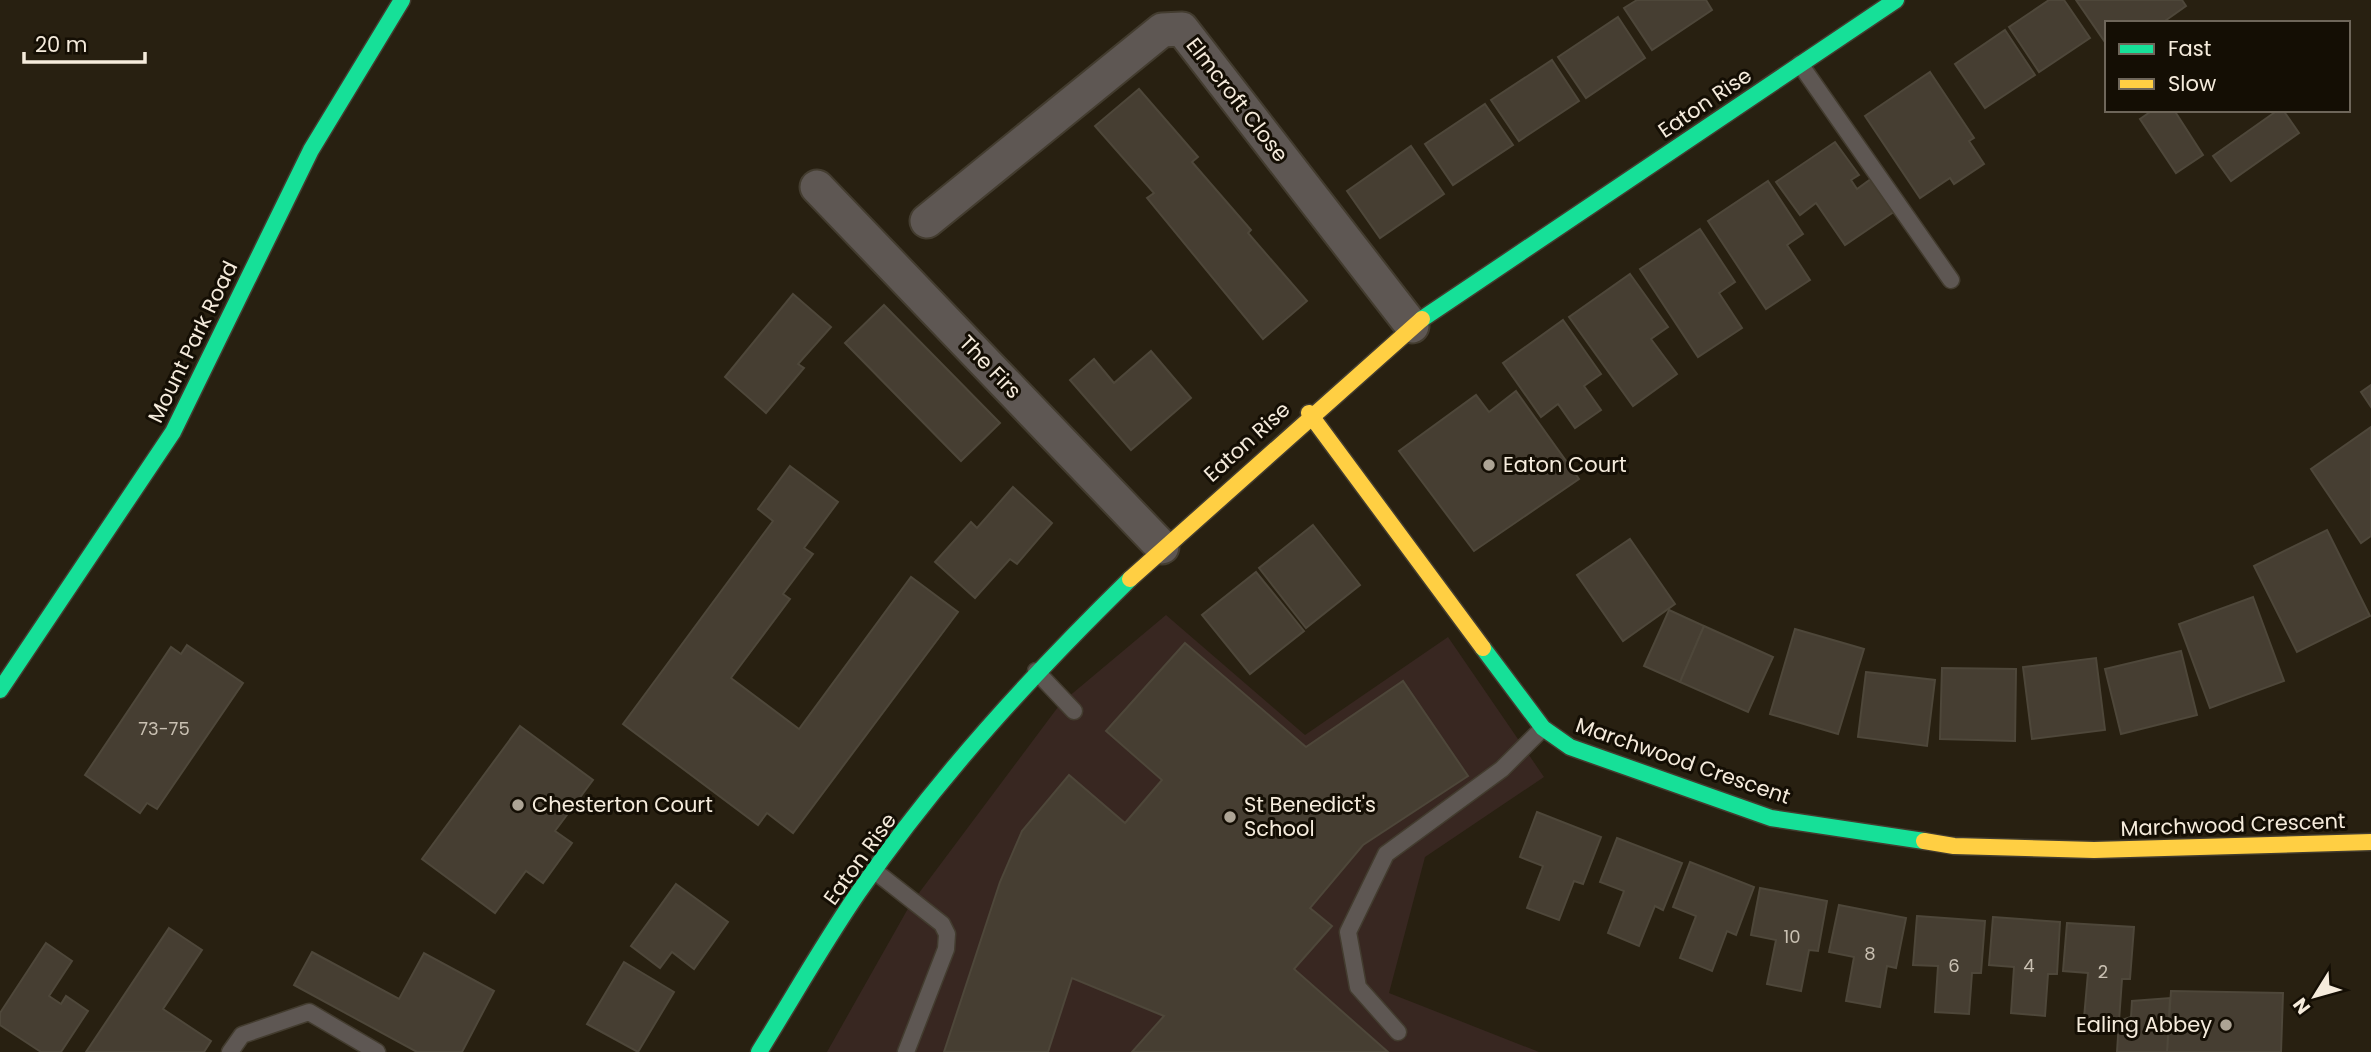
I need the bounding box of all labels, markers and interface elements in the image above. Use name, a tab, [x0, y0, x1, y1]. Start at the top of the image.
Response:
scale bar	[24, 21, 145, 65]
legend	[2105, 21, 2350, 112]
text: 20 m	[35, 30, 88, 59]
street label: Elmcroft Close	[1180, 31, 1295, 168]
text: Fast	[2168, 34, 2211, 63]
street label: Eaton Rise	[1652, 61, 1757, 145]
text: Slow	[2168, 69, 2216, 98]
street label: Mount Park Road	[141, 256, 244, 428]
street label: The Firs	[953, 329, 1028, 405]
street label: Eaton Rise	[1197, 395, 1296, 488]
place label: Eaton Court	[1503, 450, 1627, 479]
marker: Eaton Court	[1481, 457, 1497, 473]
street label: Marchwood Crescent	[1572, 710, 1794, 811]
house number: 73-75	[138, 716, 190, 741]
place label: Chesterton Court	[532, 790, 713, 819]
place label: St Benedict's School	[1244, 790, 1376, 843]
marker: Chesterton Court	[510, 797, 526, 813]
street label: Marchwood Crescent	[2120, 806, 2346, 843]
street label: Eaton Rise	[816, 807, 903, 911]
marker: St Benedict's School	[1222, 809, 1238, 825]
house number: 10	[1783, 924, 1801, 949]
house number: 8	[1864, 941, 1876, 966]
house number: 6	[1948, 953, 1960, 978]
house number: 4	[2023, 953, 2035, 978]
house number: 2	[2098, 959, 2108, 984]
north arrow	[2280, 961, 2350, 1031]
text: N	[2287, 992, 2317, 1020]
place label: Ealing Abbey	[2076, 1010, 2212, 1039]
marker: Ealing Abbey	[2218, 1017, 2234, 1033]

